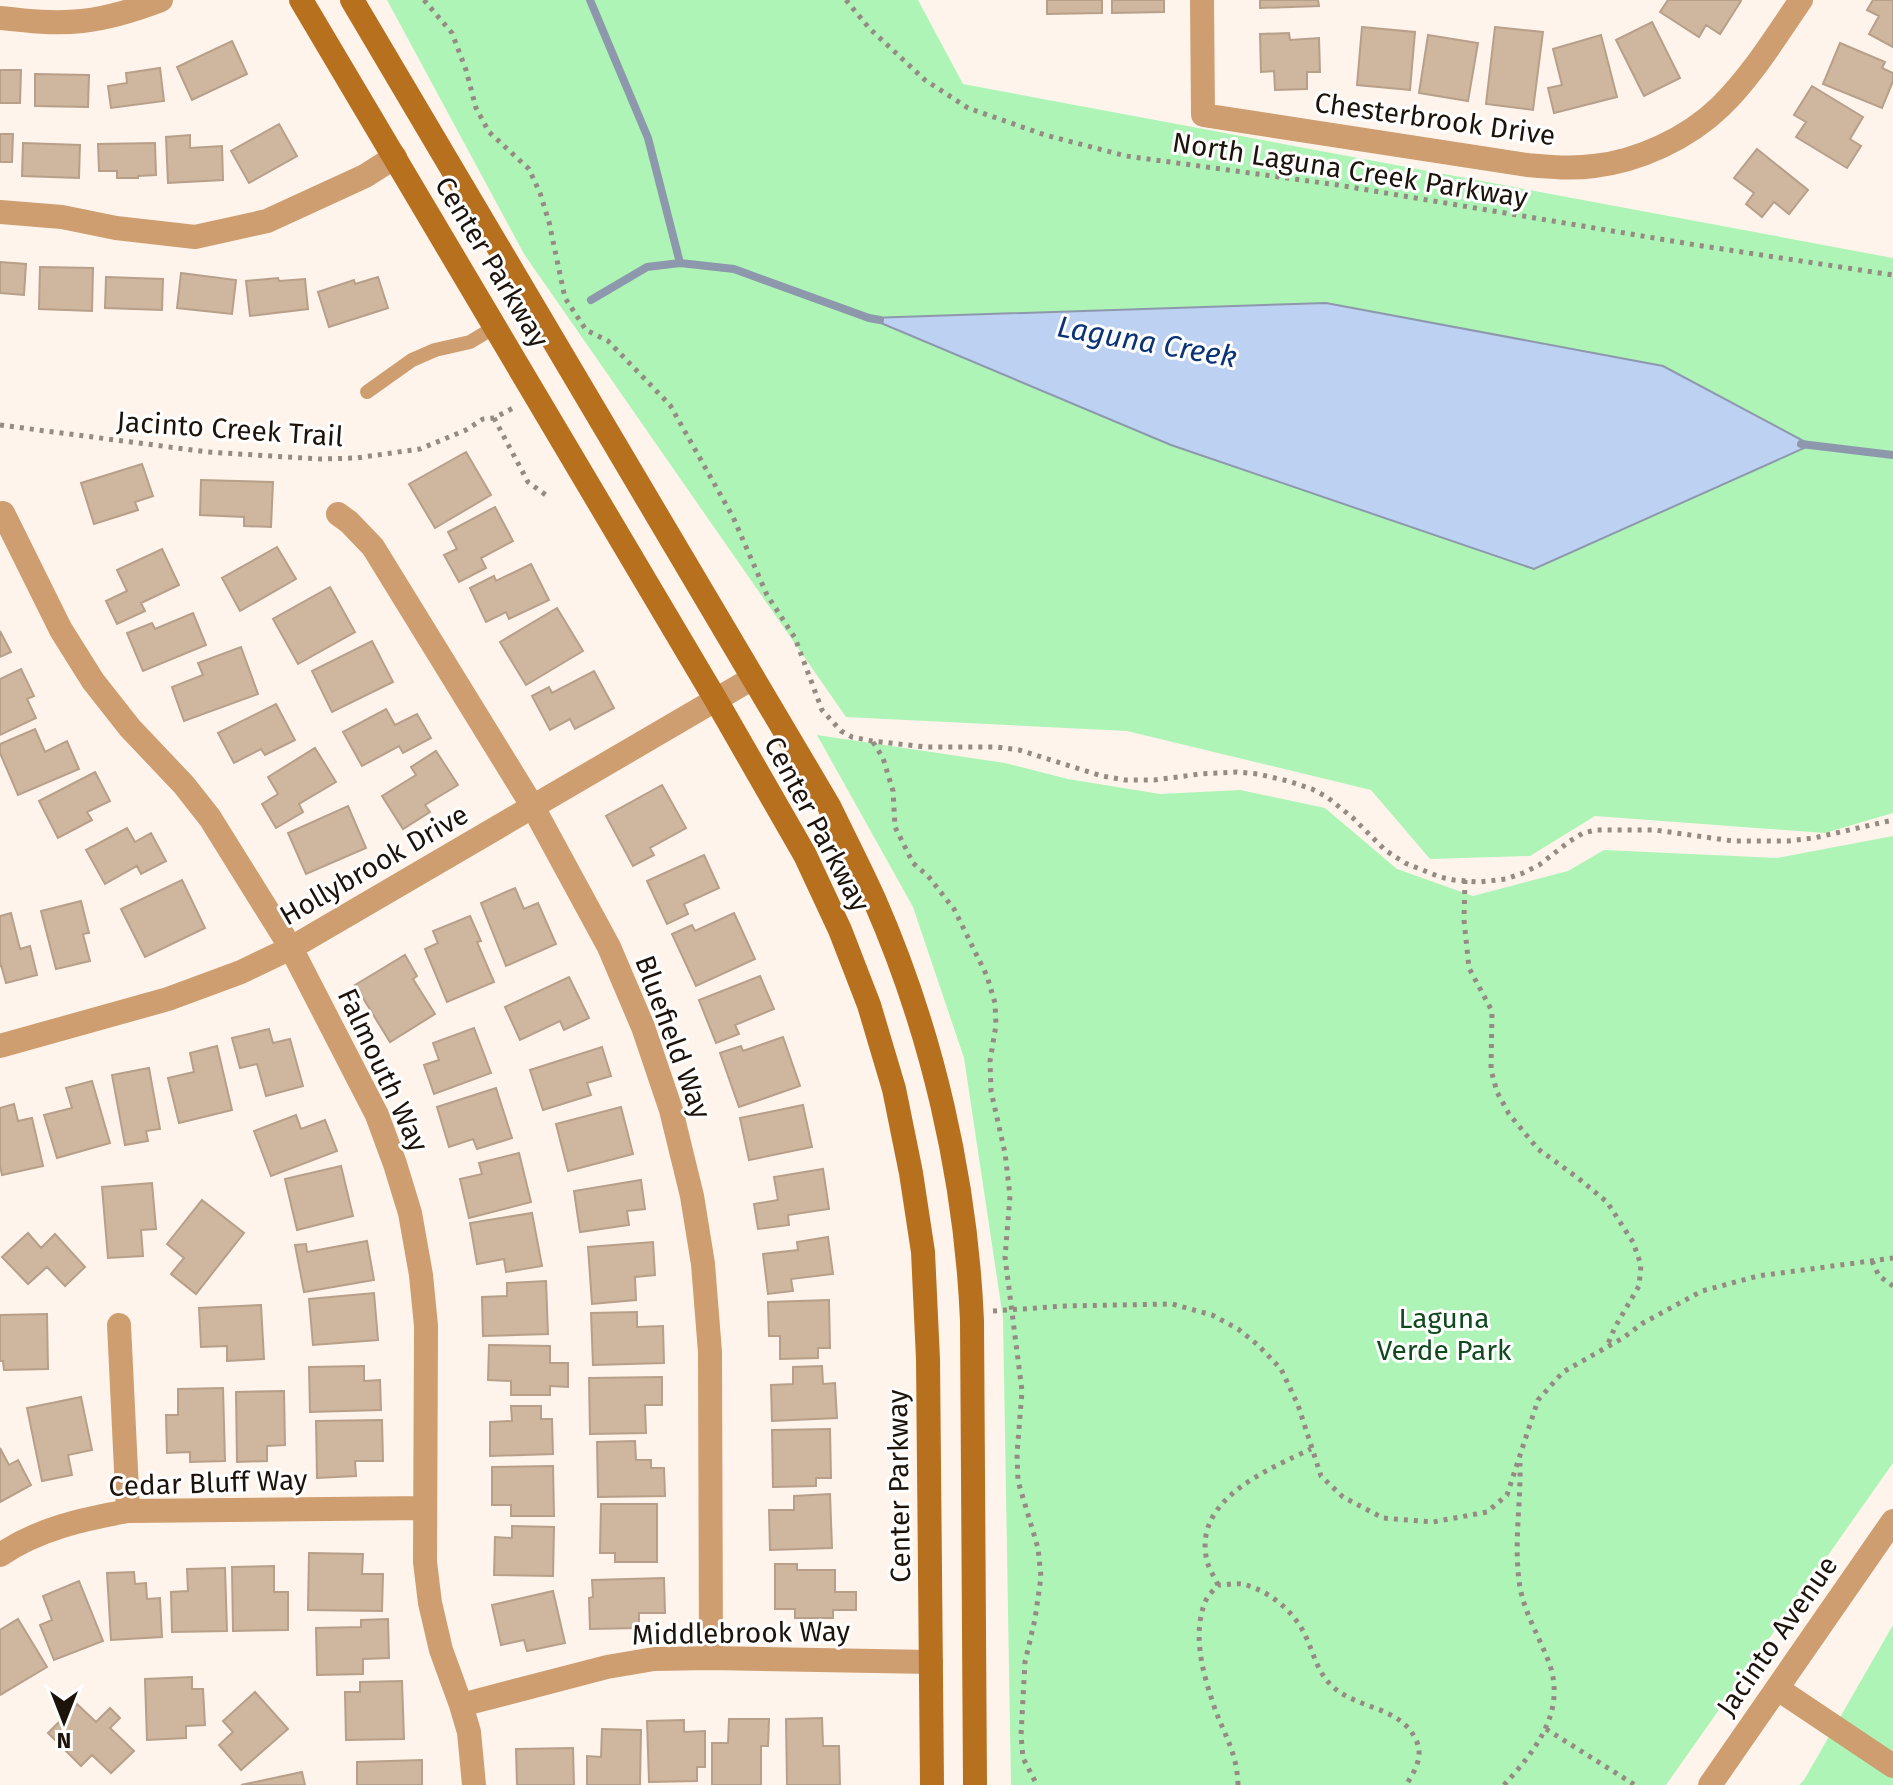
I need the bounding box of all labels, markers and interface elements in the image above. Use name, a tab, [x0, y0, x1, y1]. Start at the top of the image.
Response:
street label: Chesterbrook Drive	[1313, 86, 1557, 152]
street label: North Laguna Creek Parkway	[1170, 126, 1530, 214]
street label: Center Parkway	[428, 171, 556, 354]
water label: Laguna Creek	[1054, 308, 1240, 376]
street label: Jacinto Creek Trail	[116, 405, 344, 453]
street label: Center Parkway	[757, 731, 877, 917]
street label: Hollybrook Drive	[274, 798, 474, 932]
street label: Bluefield Way	[628, 951, 718, 1123]
street label: Falmouth Way	[331, 983, 435, 1157]
park label: Laguna Verde Park	[1377, 1302, 1512, 1367]
street label: Center Parkway	[881, 1389, 917, 1583]
street label: Cedar Bluff Way	[108, 1463, 308, 1503]
street label: Jacinto Avenue	[1710, 1550, 1844, 1722]
street label: Middlebrook Way	[632, 1615, 851, 1651]
north arrow	[24, 1681, 104, 1761]
text: N	[57, 1727, 71, 1754]

